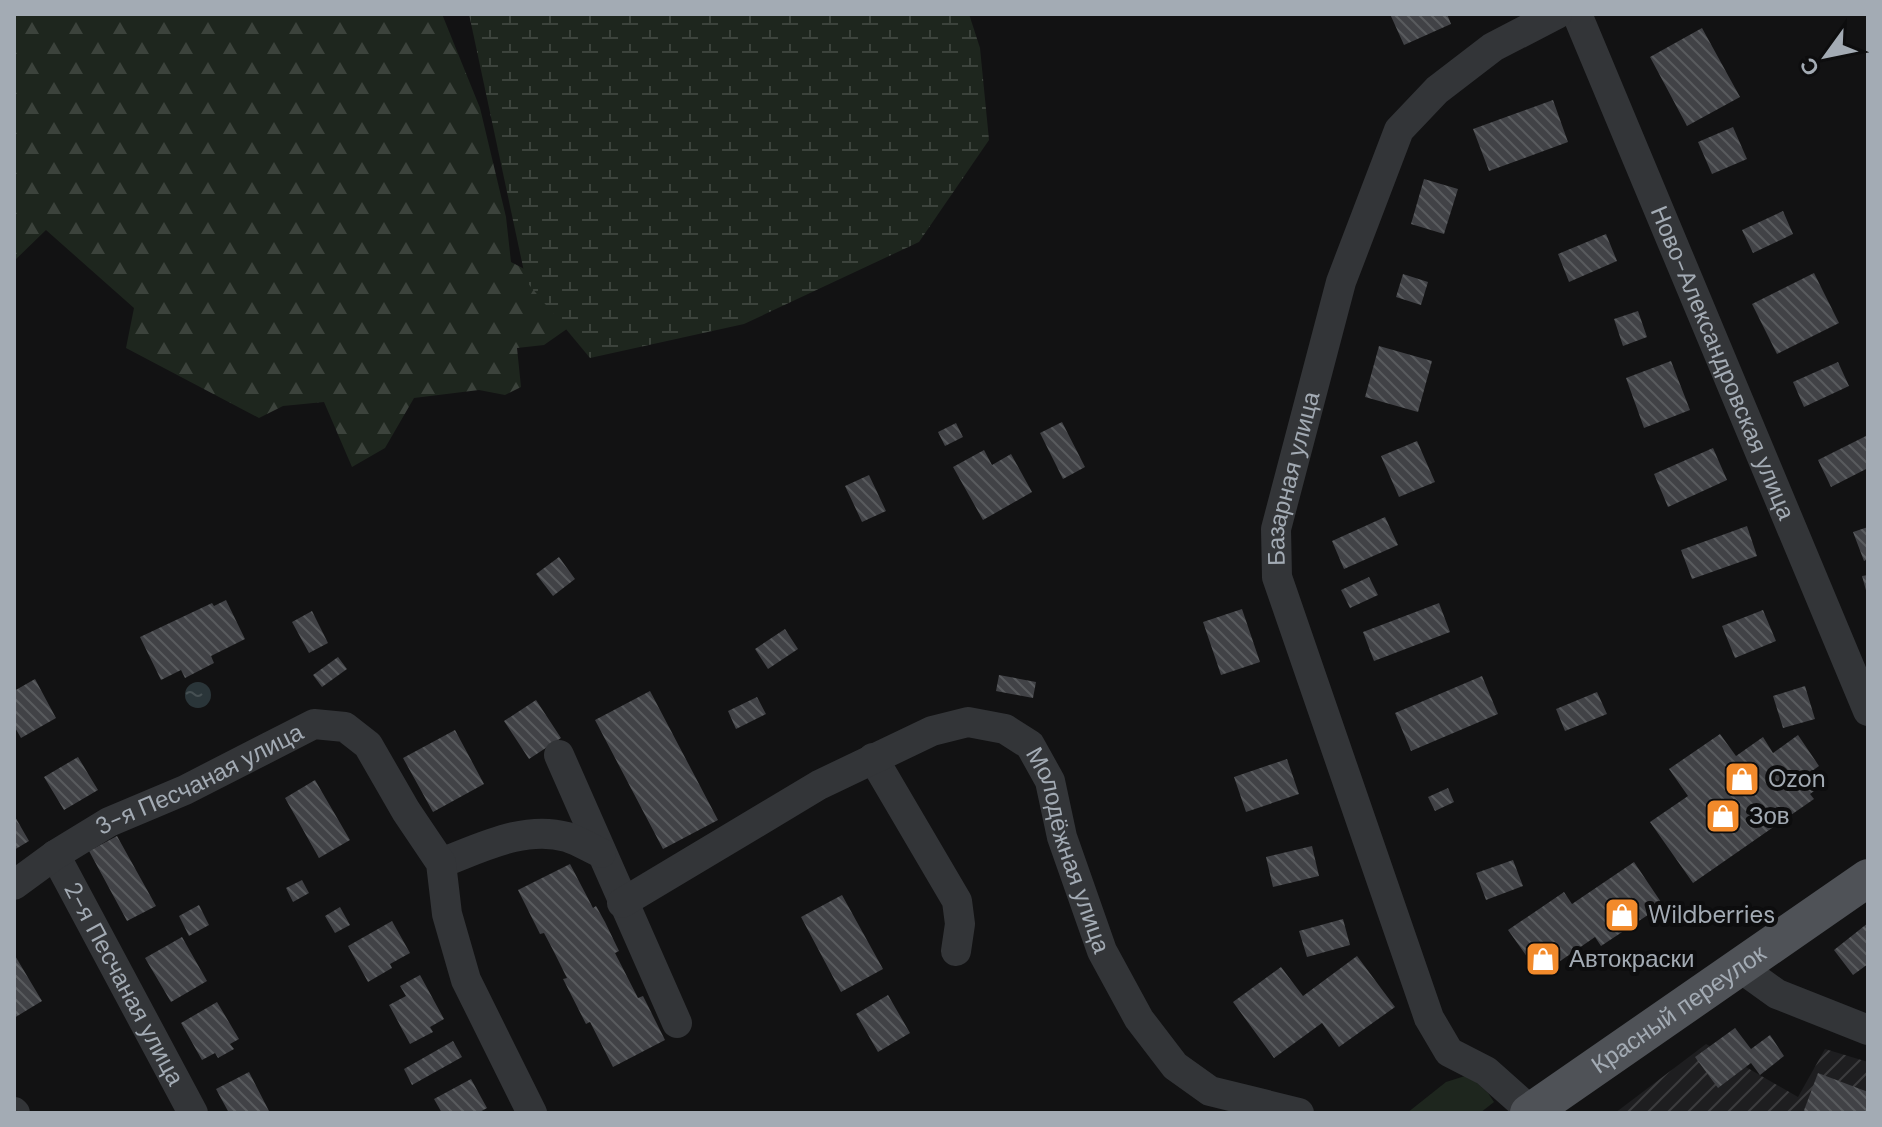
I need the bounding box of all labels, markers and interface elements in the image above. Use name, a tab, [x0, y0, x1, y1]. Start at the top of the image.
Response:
north arrow	[1786, 16, 1866, 96]
text: С	[1793, 52, 1826, 81]
street label: Ново-Александровская улица	[1644, 201, 1803, 525]
street label: Базарная улица	[1260, 387, 1327, 566]
street label: 3-я Песчаная улица	[89, 716, 309, 842]
street label: Молодёжная улица	[1019, 741, 1118, 958]
shop icon: Ozon	[1723, 760, 1761, 798]
place label: Ozon	[1768, 763, 1826, 794]
shop icon: Зов	[1704, 797, 1742, 835]
place label: Зов	[1749, 800, 1790, 831]
street label: 2-я Песчаная улица	[57, 876, 192, 1091]
shop icon: Wildberries	[1603, 896, 1641, 934]
place label: Wildberries	[1648, 899, 1775, 930]
street label: Красный переулок	[1585, 937, 1772, 1080]
shop icon: Автокраски	[1524, 940, 1562, 978]
place label: Автокраски	[1569, 943, 1694, 974]

